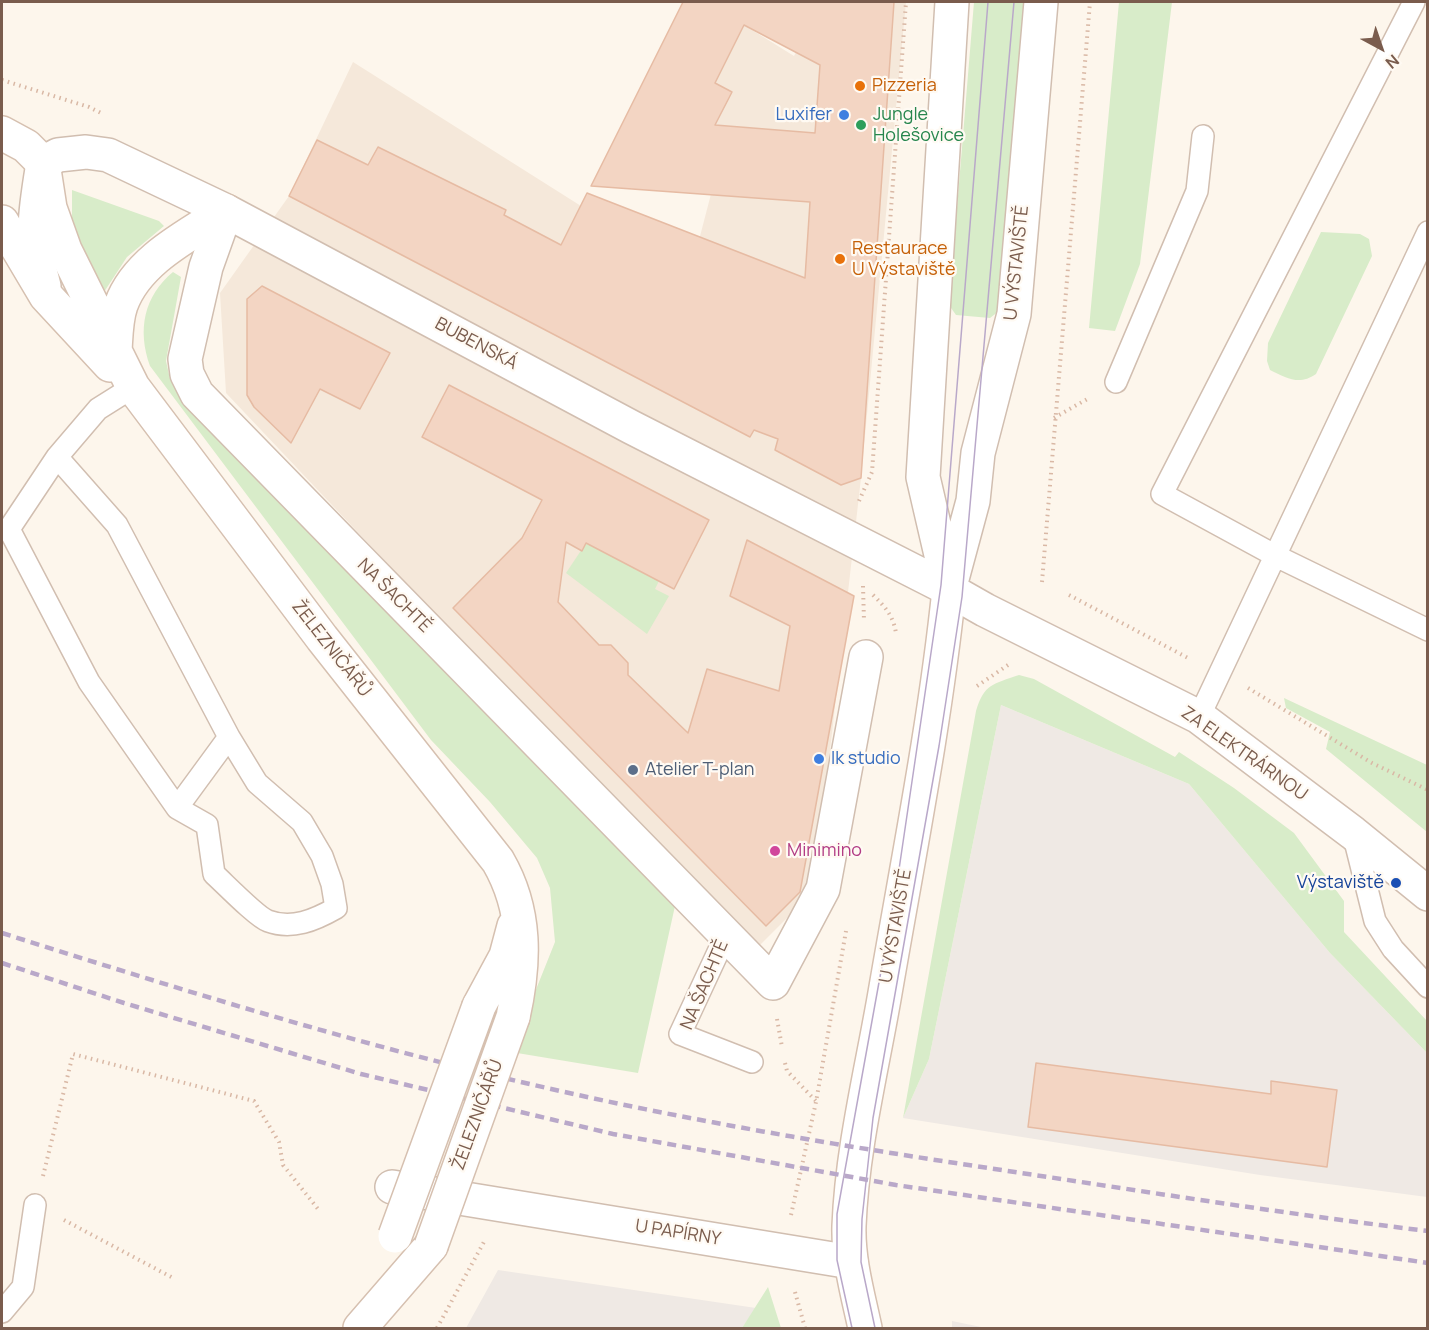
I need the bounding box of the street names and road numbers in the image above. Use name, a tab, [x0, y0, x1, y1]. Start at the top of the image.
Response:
street label: U VÝSTAVIŠTĚ	[1000, 205, 1034, 321]
street label: BUBENSKÁ	[431, 313, 521, 375]
street label: NA ŠACHTĚ	[353, 555, 435, 637]
street label: ŽELEZNIČÁŘŮ	[287, 597, 375, 701]
street label: ZA ELEKTRÁRNOU	[1177, 702, 1311, 806]
street label: U VÝSTAVIŠTĚ	[875, 867, 917, 985]
street label: NA ŠACHTĚ	[676, 937, 734, 1033]
street label: ŽELEZNIČÁŘŮ	[448, 1057, 508, 1173]
street label: U PAPÍRNY	[634, 1216, 722, 1250]

